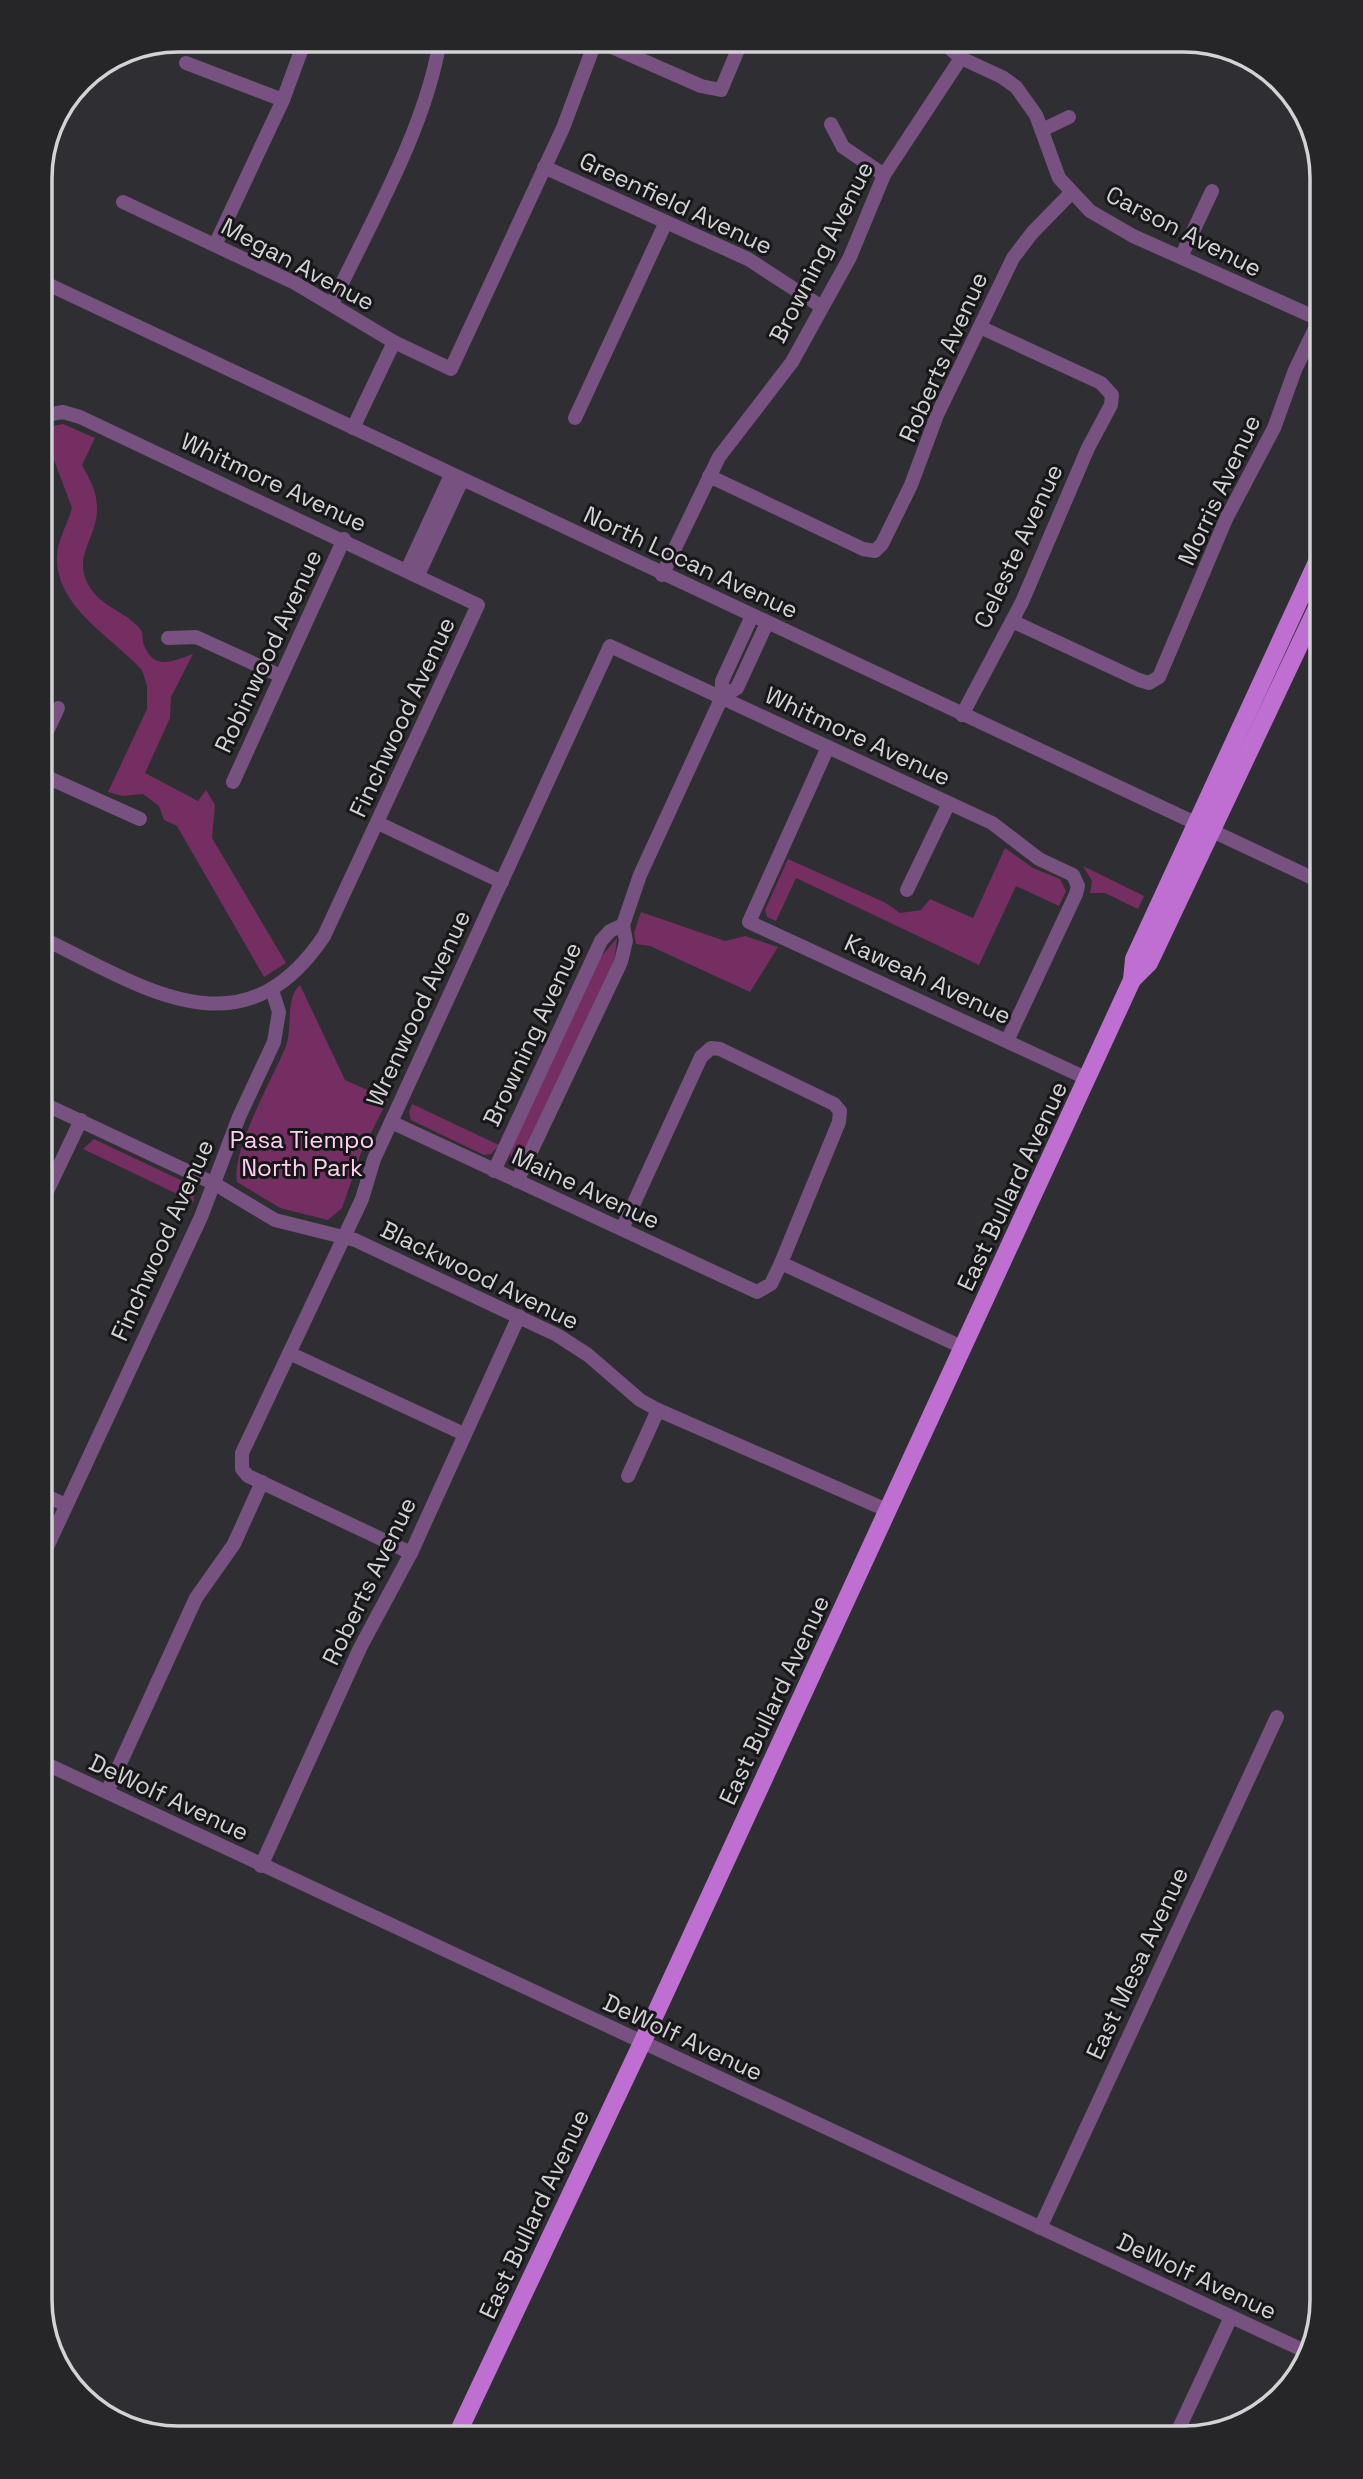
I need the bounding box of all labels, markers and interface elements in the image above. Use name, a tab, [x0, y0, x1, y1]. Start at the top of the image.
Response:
street label: Greenfield Avenue	[575, 145, 777, 261]
street label: Browning Avenue	[762, 156, 880, 348]
street label: Carson Avenue	[1101, 178, 1267, 284]
street label: Megan Avenue	[216, 211, 380, 317]
street label: Roberts Avenue	[892, 267, 994, 447]
street label: Morris Avenue	[1171, 410, 1267, 570]
street label: Whitmore Avenue	[176, 425, 372, 539]
street label: Celeste Avenue	[966, 459, 1070, 633]
street label: North Locan Avenue	[579, 499, 803, 625]
street label: Robinwood Avenue	[207, 544, 329, 758]
street label: Finchwood Avenue	[342, 612, 462, 822]
street label: Whitmore Avenue	[760, 679, 956, 793]
street label: Wrenwood Avenue	[359, 905, 477, 1111]
street label: Kaweah Avenue	[840, 927, 1016, 1031]
street label: Browning Avenue	[476, 937, 588, 1131]
street label: East Bullard Avenue	[950, 1076, 1074, 1296]
park label: Pasa Tiempo North Park	[230, 1124, 374, 1183]
street label: Finchwood Avenue	[104, 1134, 220, 1346]
street label: Maine Avenue	[507, 1140, 665, 1236]
street label: Blackwood Avenue	[376, 1213, 584, 1337]
street label: Roberts Avenue	[315, 1492, 423, 1670]
street label: East Bullard Avenue	[712, 1590, 836, 1810]
street label: DeWolf Avenue	[84, 1746, 254, 1848]
street label: East Mesa Avenue	[1079, 1862, 1195, 2064]
street label: DeWolf Avenue	[598, 1986, 768, 2088]
street label: East Bullard Avenue	[472, 2104, 596, 2324]
street label: DeWolf Avenue	[1112, 2225, 1282, 2327]

